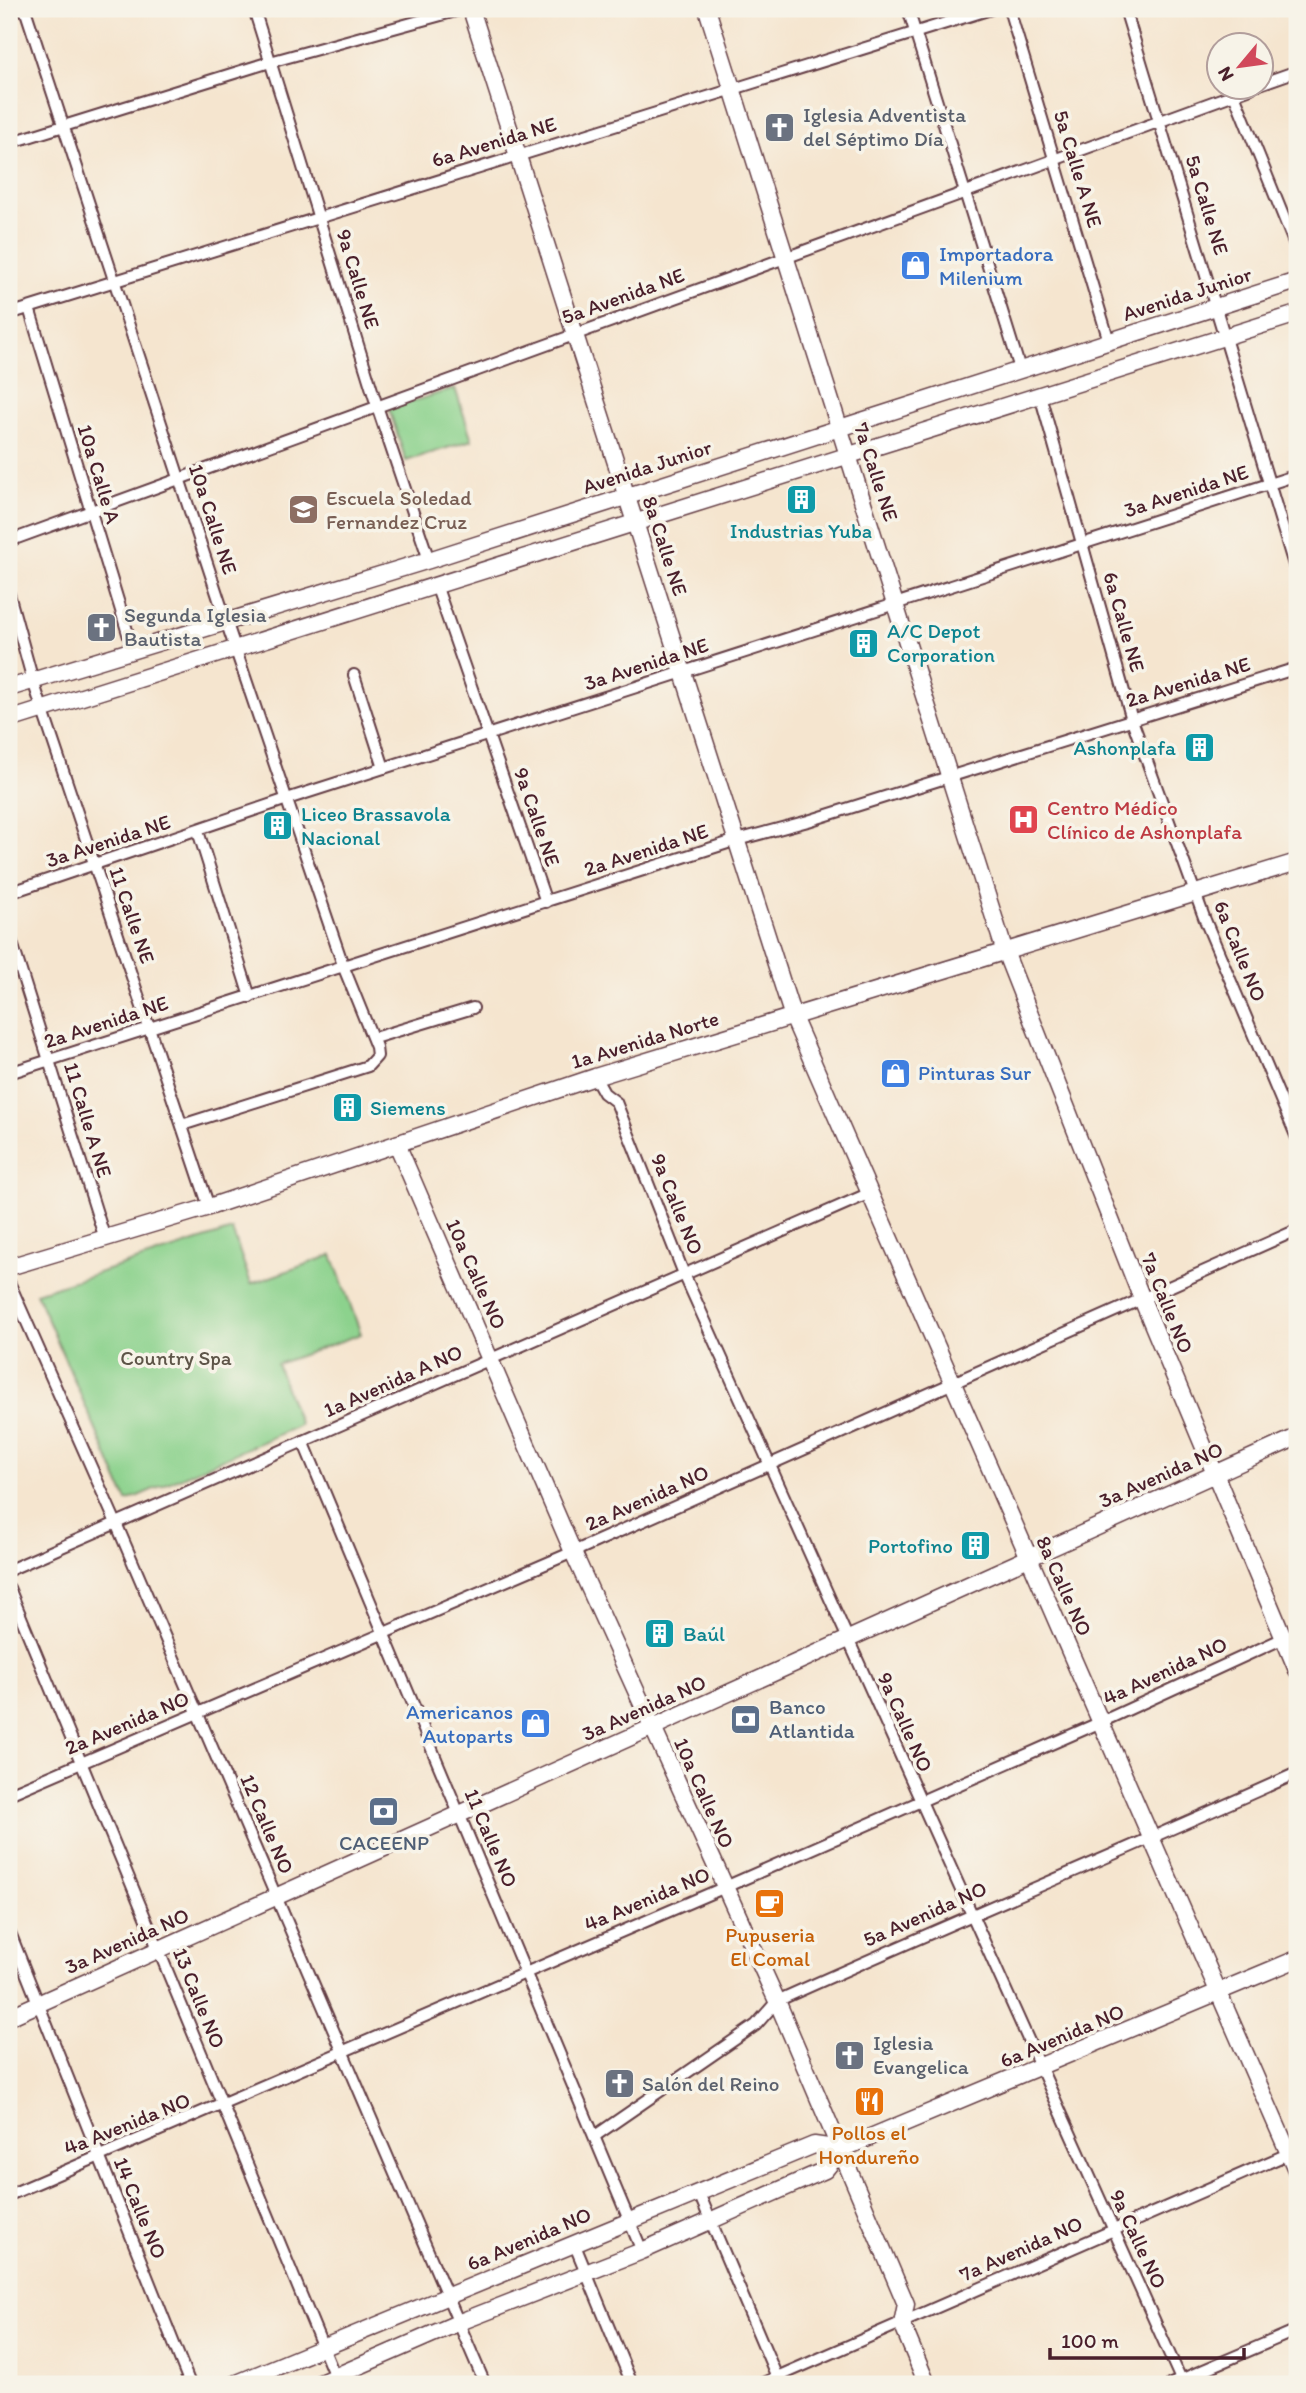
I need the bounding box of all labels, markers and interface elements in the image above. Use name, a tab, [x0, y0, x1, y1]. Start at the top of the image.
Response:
north arrow	[1204, 32, 1274, 102]
text: N	[1212, 63, 1239, 85]
place label: Iglesia Adventista del Séptimo Día	[803, 102, 966, 151]
street label: 5a Calle A NE	[1049, 107, 1108, 231]
church icon: Iglesia Adventista del Séptimo Día	[763, 110, 797, 144]
street label: 6a Avenida NE	[429, 111, 559, 172]
street label: 5a Calle NE	[1180, 152, 1234, 258]
street label: 9a Calle NE	[331, 226, 385, 332]
place label: Importadora Milenium	[939, 241, 1053, 290]
shop icon: Importadora Milenium	[899, 249, 933, 283]
street label: Avenida Junior	[1119, 261, 1255, 326]
street label: 5a Avenida NE	[558, 262, 688, 329]
street label: 7a Calle NE	[849, 419, 904, 524]
street label: 10a Calle A	[73, 421, 127, 527]
street label: Avenida Junior	[579, 434, 715, 499]
street label: 3a Avenida NE	[1120, 459, 1251, 522]
street label: 10a Calle NE	[184, 460, 243, 577]
building icon: Industrias Yuba	[784, 482, 818, 516]
place label: Escuela Soledad Fernandez Cruz	[326, 485, 472, 534]
school or university icon: Escuela Soledad Fernandez Cruz	[286, 493, 320, 527]
street label: 8a Calle NE	[638, 493, 693, 599]
place label: Industrias Yuba	[730, 518, 872, 543]
street label: 6a Calle NE	[1098, 569, 1151, 675]
place label: Segunda Iglesia Bautista	[124, 602, 267, 651]
church icon: Segunda Iglesia Bautista	[84, 610, 118, 644]
place label: A/C Depot Corporation	[887, 618, 995, 667]
building icon: A/C Depot Corporation	[847, 626, 881, 660]
street label: 3a Avenida NE	[580, 632, 711, 695]
street label: 2a Avenida NE	[1123, 651, 1253, 712]
building icon: Ashonplafa	[1182, 731, 1216, 765]
place label: Ashonplafa	[1074, 735, 1176, 760]
street label: 9a Calle NE	[509, 764, 566, 870]
place label: Centro Médico Clínico de Ashonplafa	[1047, 795, 1242, 844]
place label: Liceo Brassavola Nacional	[301, 801, 451, 850]
hospital icon: Centro Médico Clínico de Ashonplafa	[1007, 803, 1041, 837]
street label: 3a Avenida NE	[42, 809, 173, 872]
building icon: Liceo Brassavola Nacional	[261, 809, 295, 843]
street label: 2a Avenida NE	[581, 818, 711, 881]
street label: 11 Calle NE	[104, 863, 161, 967]
street label: 6a Calle NO	[1209, 897, 1272, 1005]
street label: 2a Avenida NE	[41, 990, 171, 1053]
street label: 1a Avenida Norte	[568, 1005, 722, 1074]
shop icon: Pinturas Sur	[878, 1056, 912, 1090]
street label: 11 Calle A NE	[59, 1059, 118, 1181]
place label: Pinturas Sur	[918, 1060, 1031, 1085]
building icon: Siemens	[330, 1091, 364, 1125]
place label: Siemens	[370, 1095, 446, 1120]
street label: 9a Calle NO	[646, 1150, 709, 1258]
street label: 10a Calle NO	[441, 1215, 512, 1333]
street label: 7a Calle NO	[1136, 1249, 1199, 1357]
street label: 1a Avenida A NO	[319, 1339, 466, 1422]
park label: Country Spa	[120, 1345, 232, 1370]
street label: 3a Avenida NO	[1095, 1436, 1227, 1513]
street label: 2a Avenida NO	[581, 1459, 712, 1536]
building icon: Portofino	[959, 1529, 993, 1563]
street label: 8a Calle NO	[1031, 1532, 1098, 1640]
place label: Portofino	[868, 1533, 953, 1558]
building icon: Baúl	[643, 1617, 677, 1651]
place label: Baúl	[683, 1621, 725, 1646]
street label: 4a Avenida NO	[1099, 1631, 1231, 1710]
street label: 9a Calle NO	[872, 1668, 939, 1776]
street label: 3a Avenida NO	[578, 1669, 710, 1746]
street label: 2a Avenida NO	[61, 1685, 193, 1760]
place label: Banco Atlantida	[769, 1694, 855, 1743]
place label: Americanos Autoparts	[406, 1699, 513, 1748]
bank icon: Banco Atlantida	[729, 1702, 763, 1736]
shop icon: Americanos Autoparts	[519, 1707, 553, 1741]
street label: 10a Calle NO	[669, 1734, 740, 1852]
street label: 12 Calle NO	[235, 1770, 300, 1877]
street label: 11 Calle NO	[460, 1785, 523, 1891]
bank icon: CACEENP	[367, 1794, 401, 1828]
place label: CACEENP	[339, 1830, 429, 1855]
street label: 4a Avenida NO	[580, 1861, 713, 1936]
street label: 5a Avenida NO	[859, 1875, 990, 1952]
cafe icon: Pupuseria El Comal	[753, 1886, 787, 1920]
street label: 3a Avenida NO	[61, 1902, 193, 1979]
place label: Pupuseria El Comal	[725, 1922, 815, 1971]
street label: 13 Calle NO	[168, 1944, 231, 2052]
street label: 6a Avenida NO	[996, 1998, 1128, 2073]
place label: Iglesia Evangelica	[873, 2030, 969, 2079]
church icon: Iglesia Evangelica	[833, 2038, 867, 2072]
church icon: Salón del Reino	[602, 2067, 636, 2101]
place label: Salón del Reino	[642, 2071, 779, 2096]
restaurant icon: Pollos el Hondureño	[852, 2084, 886, 2118]
street label: 4a Avenida NO	[60, 2087, 194, 2160]
place label: Pollos el Hondureño	[819, 2120, 919, 2169]
street label: 14 Calle NO	[109, 2153, 172, 2262]
street label: 9a Calle NO	[1105, 2185, 1172, 2292]
street label: 6a Avenida NO	[463, 2201, 595, 2276]
street label: 7a Avenida NO	[955, 2210, 1086, 2287]
scale bar	[1050, 2316, 1245, 2360]
text: 100 m	[1061, 2328, 1119, 2353]

